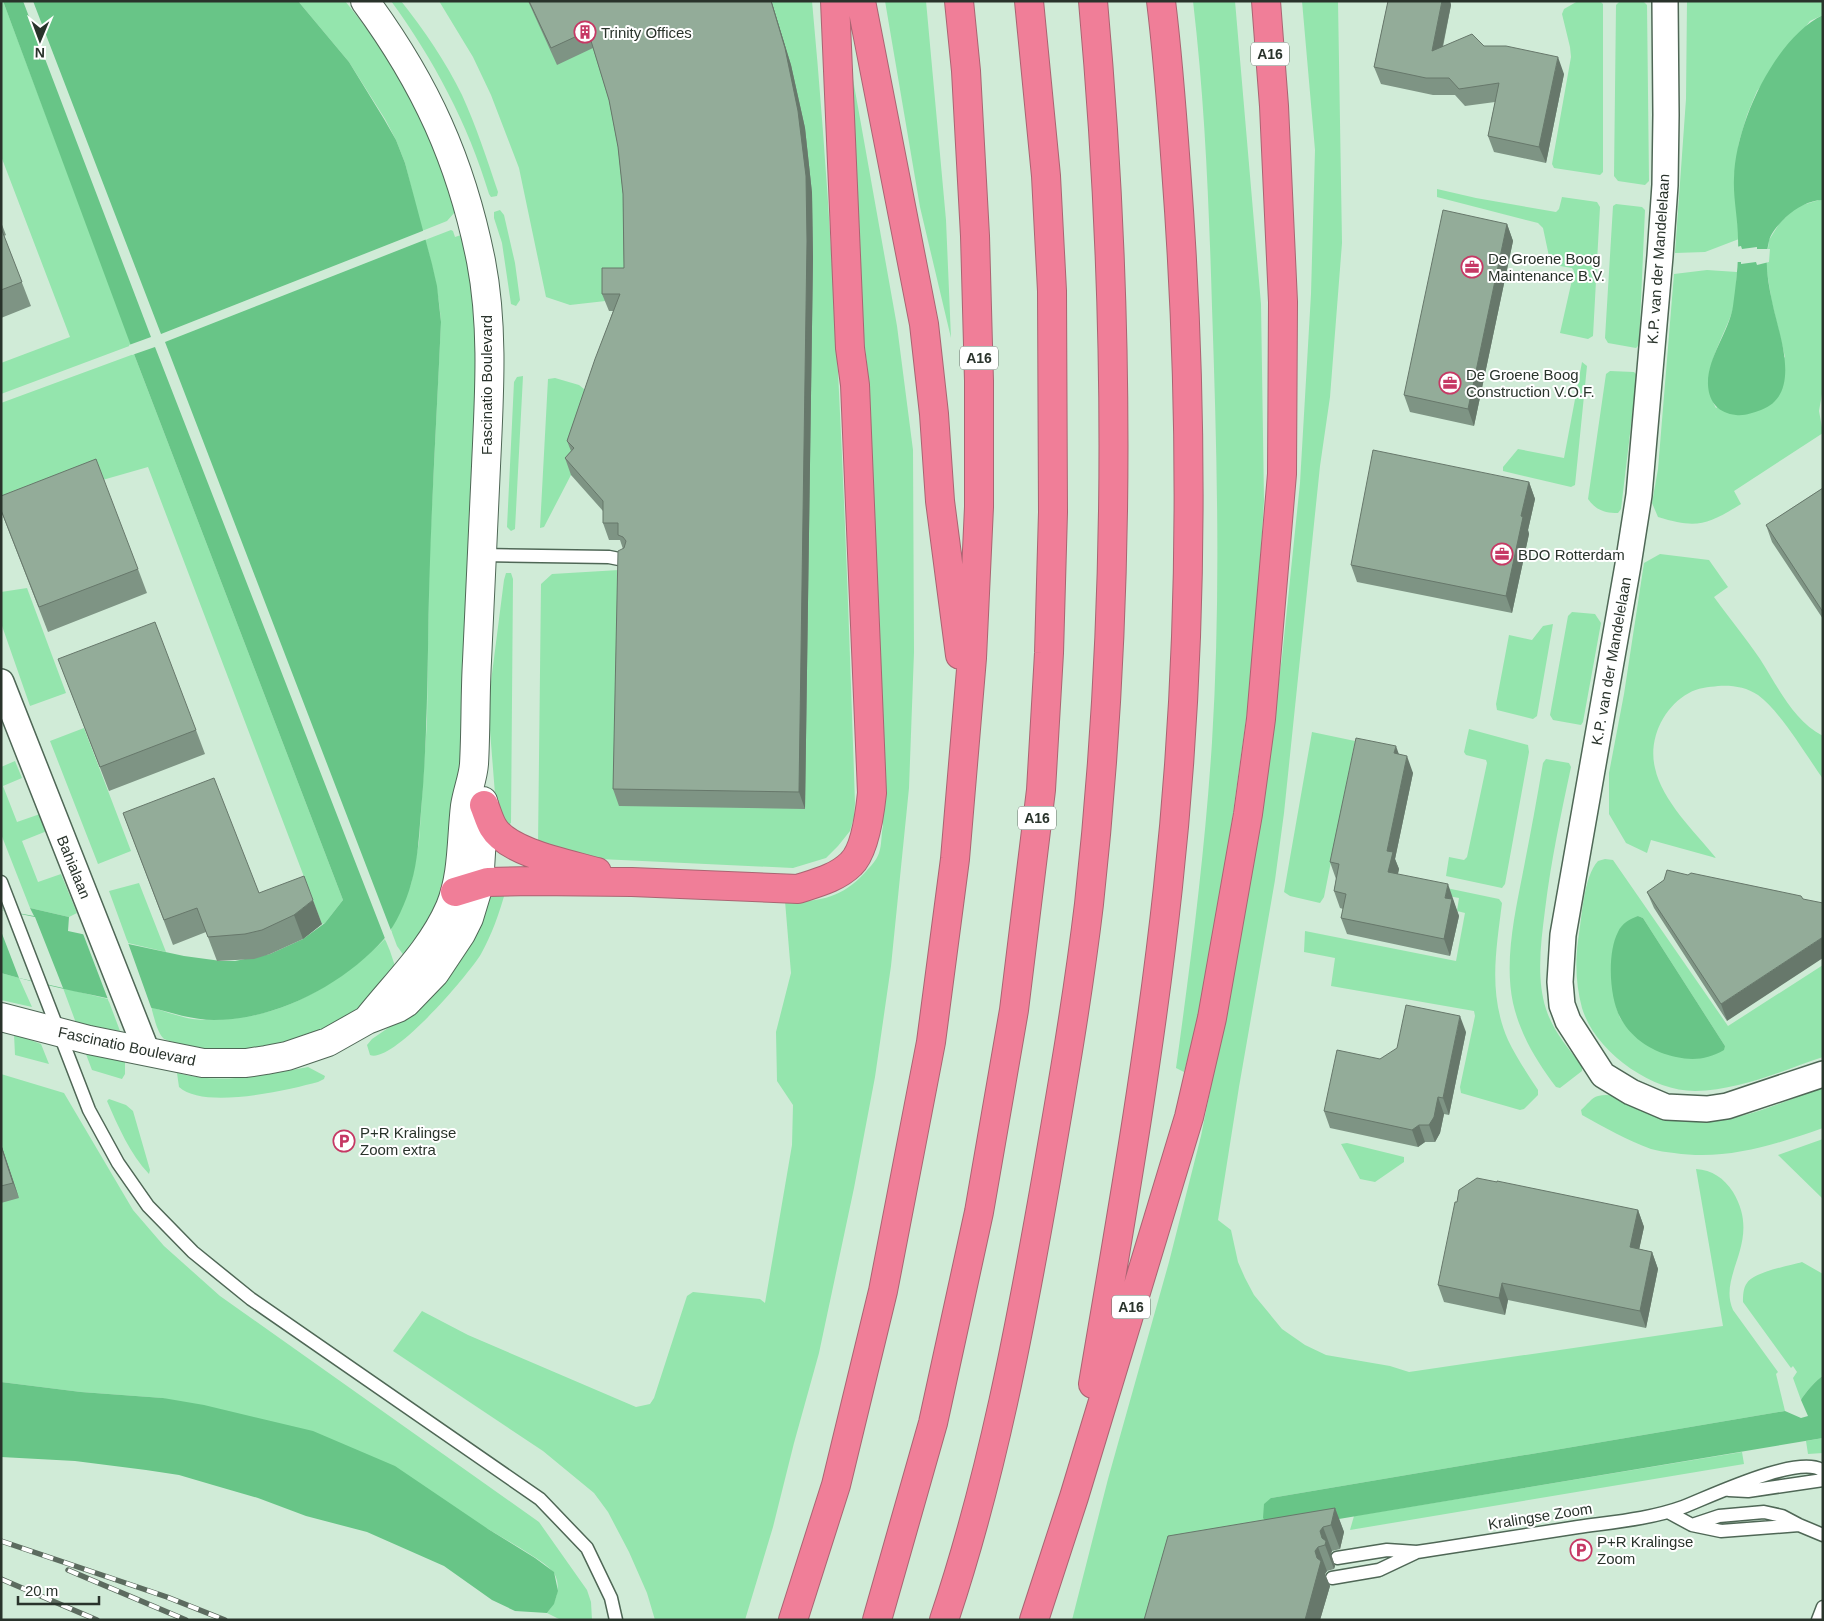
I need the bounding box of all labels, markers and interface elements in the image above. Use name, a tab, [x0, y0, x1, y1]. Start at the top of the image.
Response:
north arrow	[15, 15, 65, 65]
building icon: Trinity Offices	[573, 20, 597, 44]
place label: Trinity Offices	[601, 24, 692, 41]
road number: A16	[1251, 42, 1289, 66]
text: N	[35, 45, 45, 61]
street label: K.P. van der Mandelelaan	[1644, 173, 1672, 345]
place label: De Groene Boog Maintenance B.V.	[1488, 250, 1605, 284]
office icon: De Groene Boog Maintenance B.V.	[1460, 255, 1484, 279]
street label: Fascinatio Boulevard	[478, 315, 495, 455]
road number: A16	[960, 346, 998, 369]
place label: De Groene Boog Construction V.O.F.	[1466, 366, 1595, 400]
office icon: De Groene Boog Construction V.O.F.	[1438, 371, 1462, 395]
office icon: BDO Rotterdam	[1490, 542, 1514, 566]
place label: BDO Rotterdam	[1518, 546, 1625, 563]
street label: K.P. van der Mandelelaan	[1588, 575, 1634, 747]
road number: A16	[1018, 806, 1056, 830]
street label: Bahialaan	[54, 833, 94, 901]
street label: Fascinatio Boulevard	[57, 1023, 197, 1069]
place label: P+R Kralingse Zoom extra	[360, 1124, 456, 1158]
parking icon: P+R Kralingse Zoom extra	[332, 1129, 356, 1153]
road number: A16	[1112, 1295, 1150, 1318]
street label: Kralingse Zoom	[1487, 1499, 1593, 1533]
place label: P+R Kralingse Zoom	[1597, 1533, 1693, 1567]
parking icon: P+R Kralingse Zoom	[1569, 1538, 1593, 1562]
scale bar	[18, 1574, 99, 1606]
text: 20 m	[25, 1582, 58, 1599]

